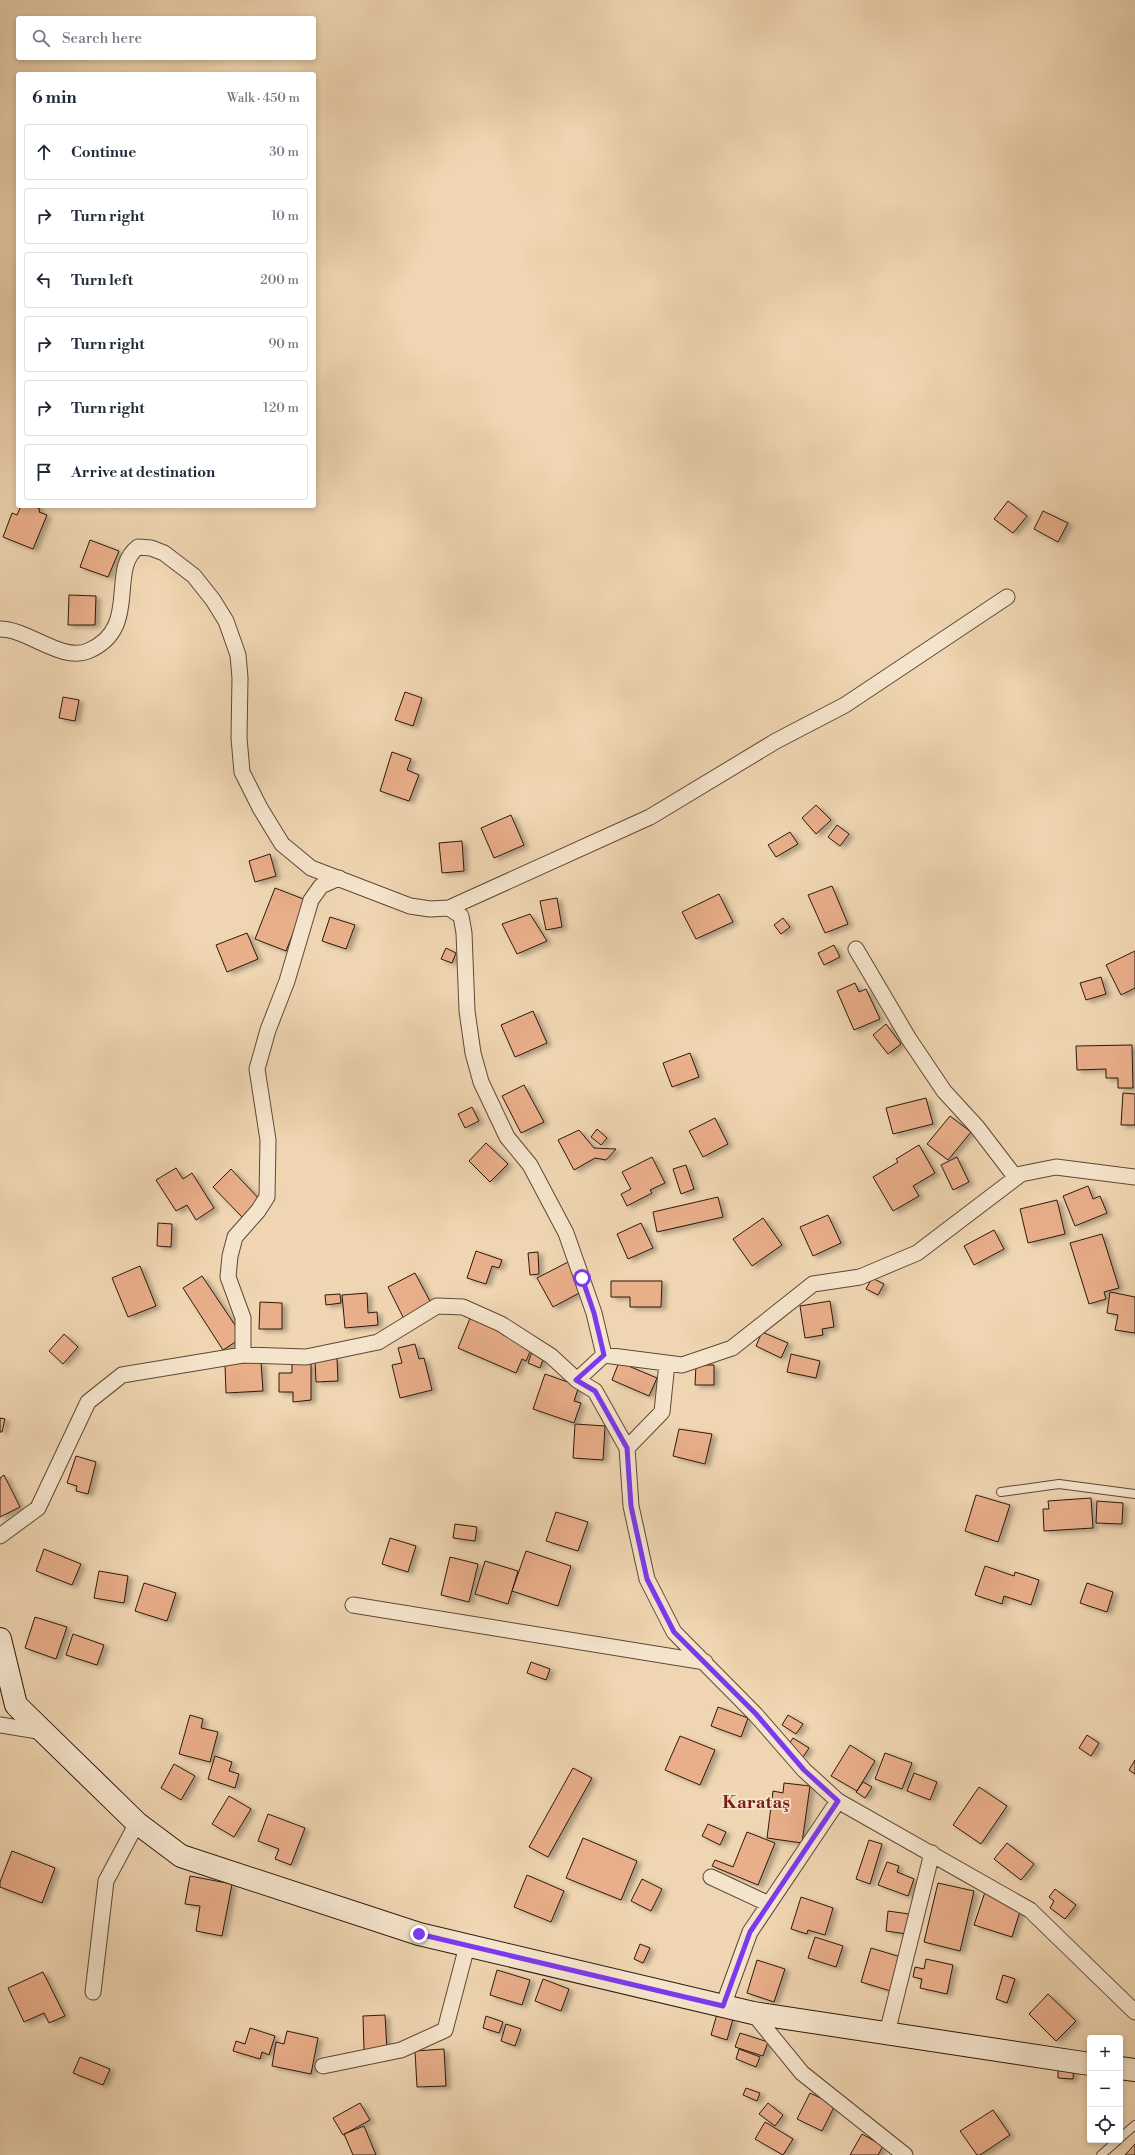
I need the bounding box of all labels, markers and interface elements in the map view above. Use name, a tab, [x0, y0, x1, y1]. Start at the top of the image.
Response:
search box	[16, 16, 316, 60]
icon: search	[30, 27, 52, 49]
text: Search here	[62, 29, 142, 48]
text: 6 min	[32, 87, 77, 109]
text: Walk · 450 m	[227, 90, 300, 106]
icon: ahead	[33, 141, 55, 163]
text: Continue	[71, 143, 136, 162]
text: 30 m	[269, 144, 299, 160]
icon: right	[33, 205, 55, 227]
text: Turn right	[71, 207, 145, 226]
text: 10 m	[271, 208, 299, 224]
icon: left	[33, 269, 55, 291]
text: Turn left	[71, 271, 133, 290]
text: 200 m	[260, 272, 299, 288]
icon: right	[33, 333, 55, 355]
text: Turn right	[71, 335, 145, 354]
text: 90 m	[268, 336, 299, 352]
icon: right	[33, 397, 55, 419]
text: Turn right	[71, 399, 145, 418]
text: 120 m	[263, 400, 299, 416]
icon: arrive	[33, 461, 55, 483]
text: Arrive at destination	[71, 463, 215, 482]
route start	[573, 1269, 591, 1287]
district label: Karataş	[722, 1791, 790, 1814]
route end	[410, 1925, 428, 1943]
map controls	[1087, 2035, 1123, 2143]
button: +	[1087, 2035, 1123, 2071]
button: −	[1087, 2071, 1123, 2107]
button: locate	[1087, 2107, 1123, 2143]

